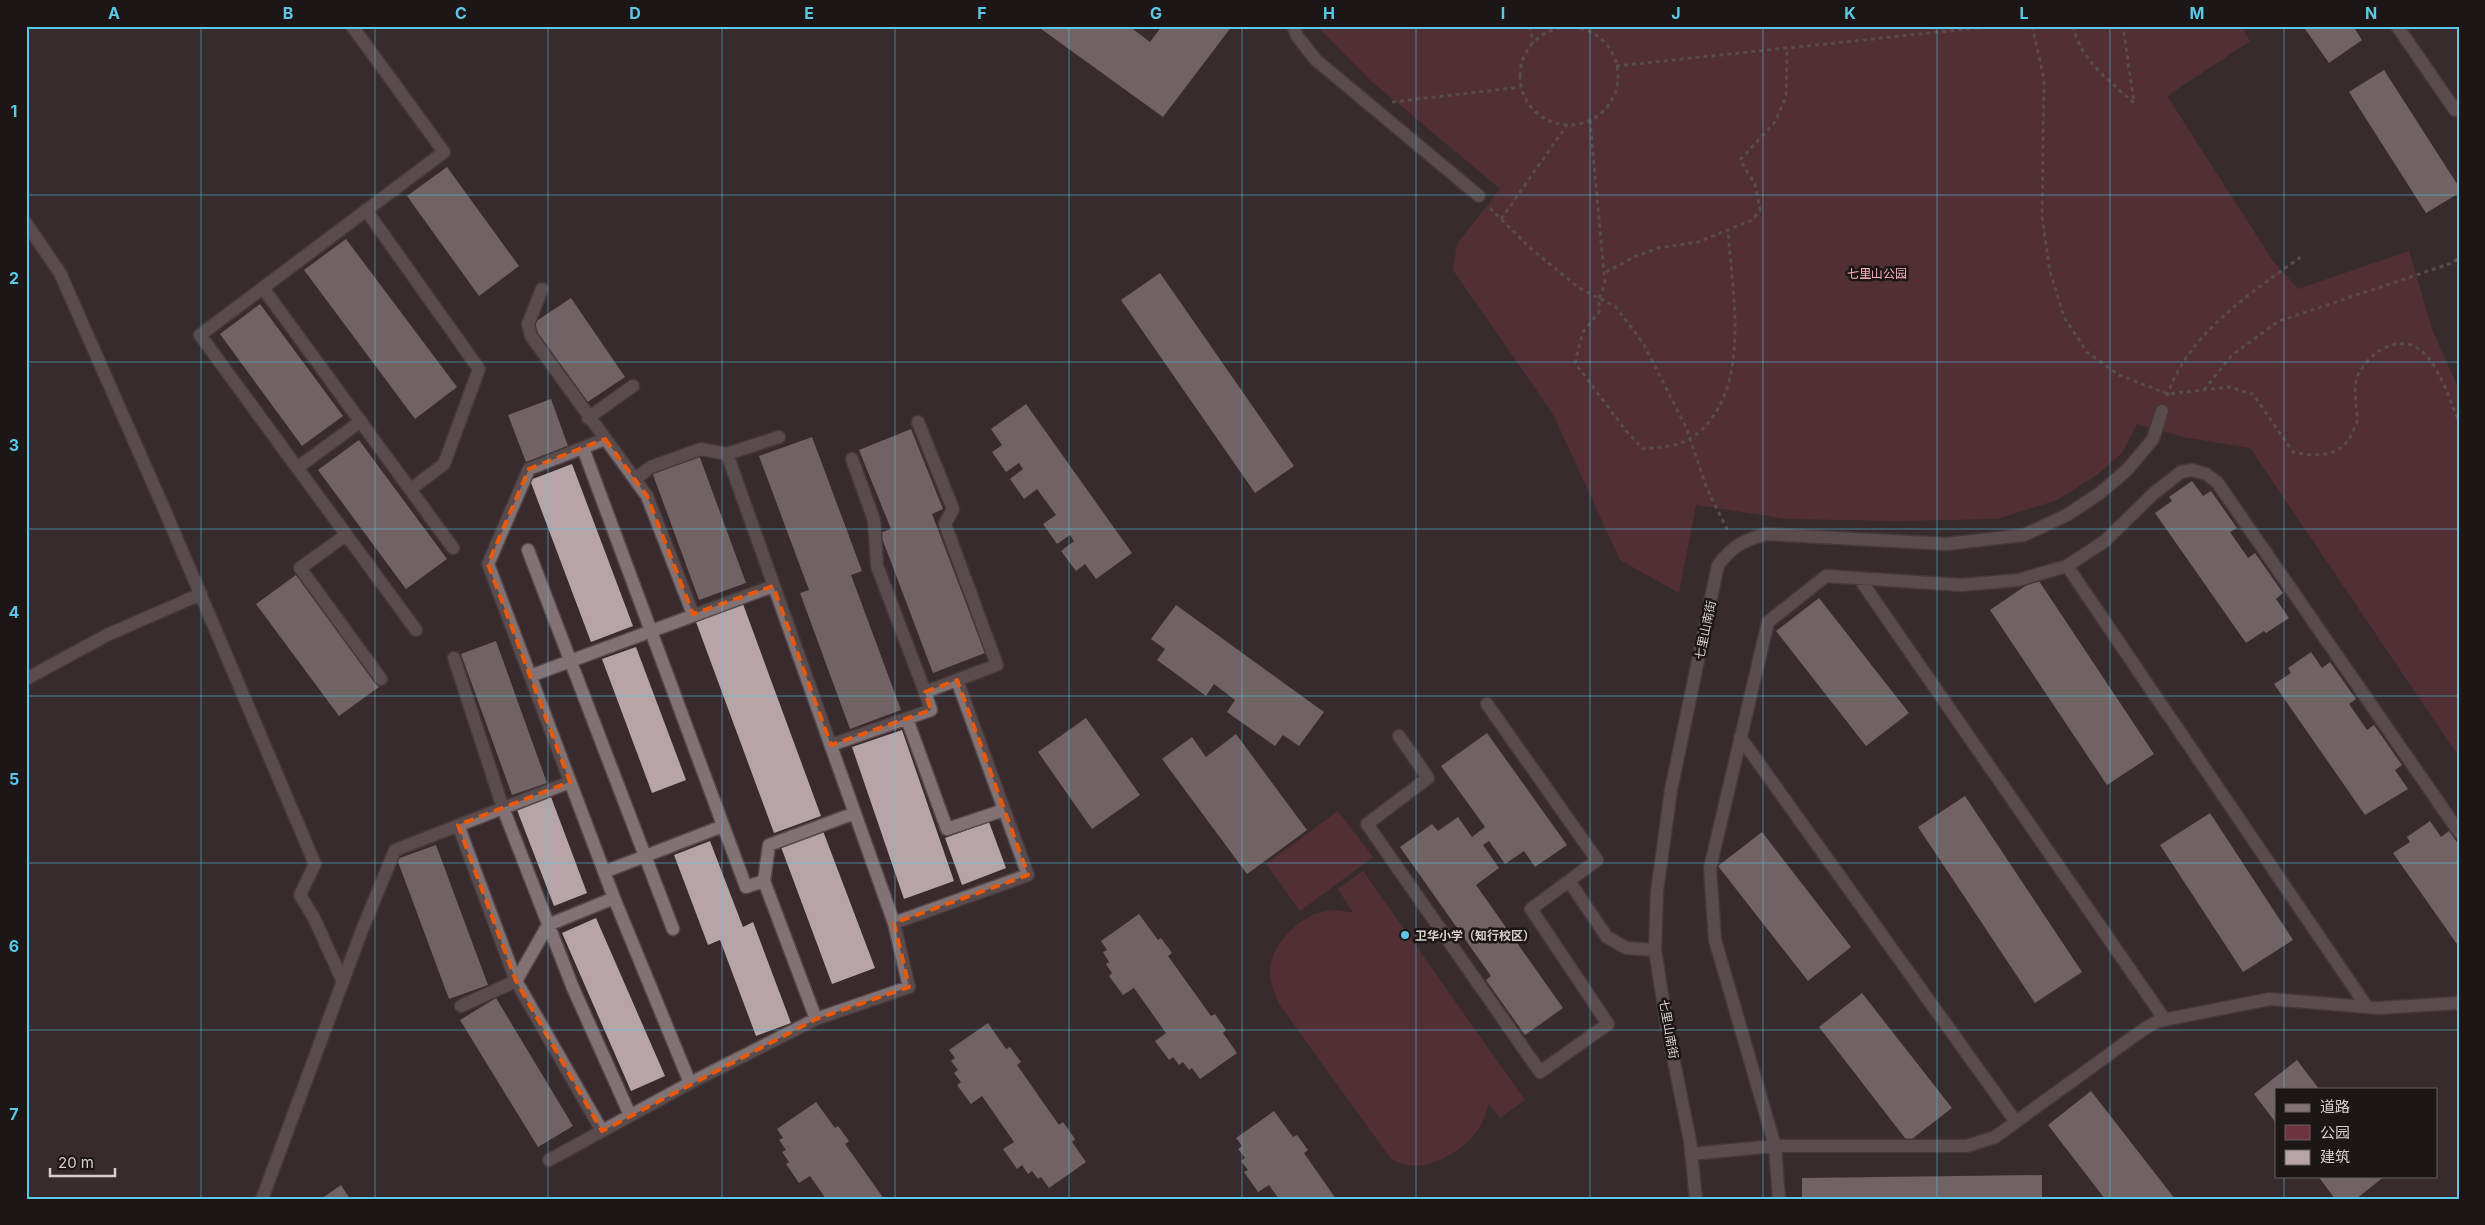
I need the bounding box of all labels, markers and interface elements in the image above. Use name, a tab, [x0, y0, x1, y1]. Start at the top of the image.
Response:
text: A	[108, 3, 120, 23]
text: B	[283, 3, 293, 23]
text: C	[455, 3, 467, 23]
text: D	[629, 3, 641, 23]
text: E	[804, 3, 814, 23]
text: F	[977, 3, 987, 23]
text: G	[1150, 3, 1162, 23]
text: H	[1323, 3, 1335, 23]
text: I	[1501, 3, 1505, 23]
text: J	[1671, 3, 1681, 23]
text: K	[1844, 3, 1856, 23]
text: L	[2019, 3, 2029, 23]
text: M	[2190, 3, 2204, 23]
text: N	[2365, 3, 2377, 23]
text: 1	[11, 101, 17, 121]
park label: 七里山公园	[1847, 266, 1907, 281]
text: 2	[9, 268, 19, 288]
text: 3	[9, 435, 19, 455]
street label: 七里山南街	[1691, 599, 1719, 661]
text: 4	[9, 602, 20, 622]
text: 5	[9, 769, 19, 789]
place label: 卫华小学（知行校区）	[1415, 928, 1535, 943]
marker: 卫华小学（知行校区）	[1399, 929, 1411, 941]
text: 6	[9, 936, 19, 956]
street label: 七里山南街	[1656, 998, 1682, 1060]
legend	[2275, 1088, 2438, 1178]
text: 道路	[2320, 1097, 2350, 1116]
text: 7	[9, 1104, 19, 1124]
text: 公园	[2320, 1123, 2350, 1142]
scale bar	[50, 1145, 115, 1177]
text: 建筑	[2320, 1147, 2350, 1166]
text: 20 m	[58, 1153, 94, 1172]

